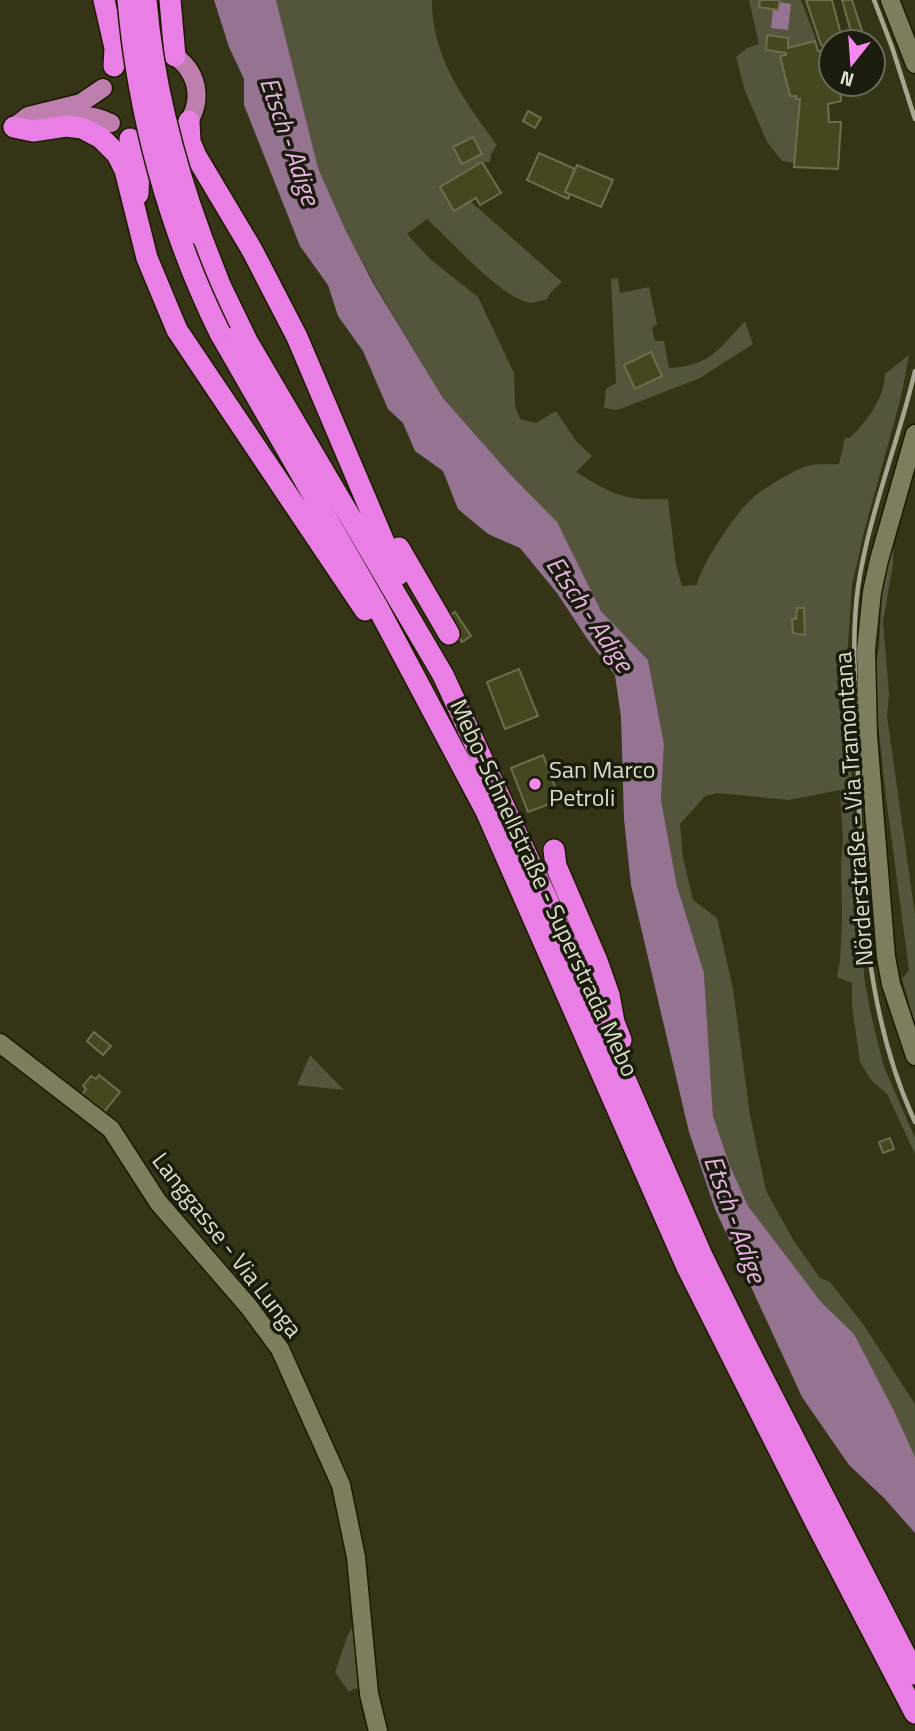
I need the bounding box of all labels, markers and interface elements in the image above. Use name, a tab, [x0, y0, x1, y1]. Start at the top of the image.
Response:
north arrow	[817, 28, 887, 98]
text: N	[836, 64, 857, 96]
water label: Etsch - Adige	[250, 72, 331, 212]
water label: Etsch - Adige	[537, 548, 645, 681]
street label: Nörderstraße - Via Tramontana	[824, 651, 882, 967]
street label: Mebo-Schnellstraße - Superstrada Mebo	[441, 693, 648, 1082]
place label: San Marco Petroli	[549, 751, 655, 815]
marker: San Marco Petroli	[527, 776, 543, 792]
street label: Langgasse - Via Lunga	[144, 1144, 312, 1345]
water label: Etsch - Adige	[694, 1150, 777, 1290]

